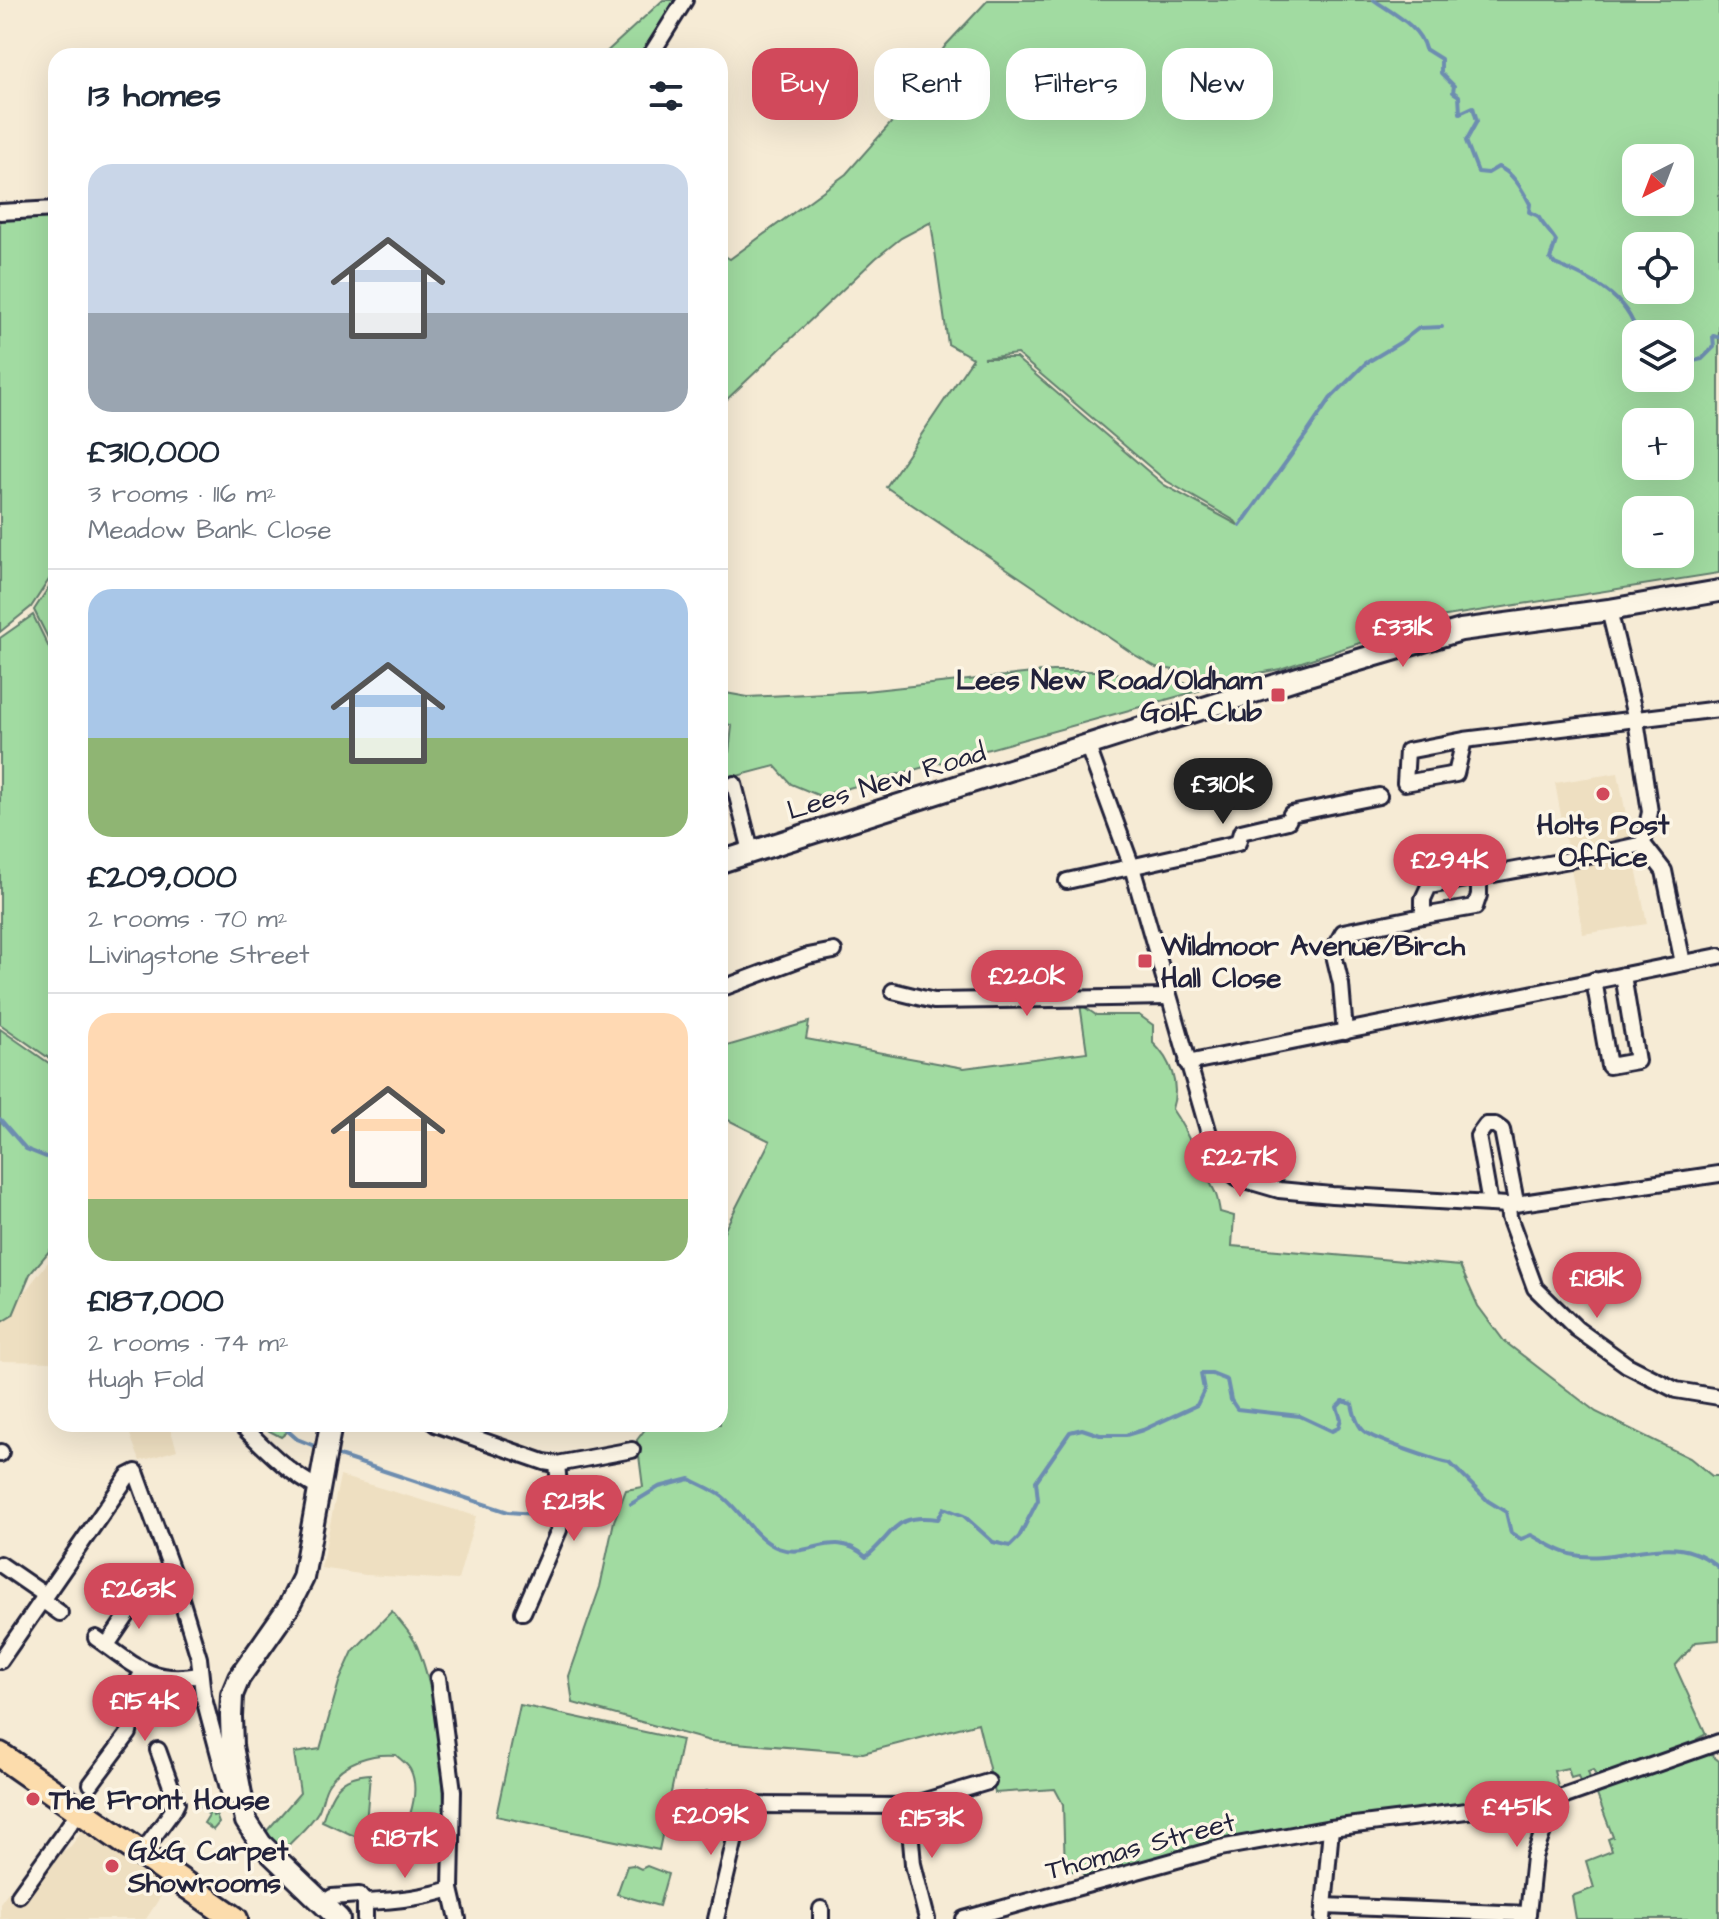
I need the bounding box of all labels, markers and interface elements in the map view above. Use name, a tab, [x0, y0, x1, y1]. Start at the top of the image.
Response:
chip: Buy	[752, 48, 858, 120]
chip: Rent	[874, 48, 990, 120]
chip: Filters	[1006, 48, 1146, 120]
chip: New	[1162, 48, 1273, 120]
text: 13 homes	[88, 72, 221, 120]
icon: filters	[644, 74, 688, 118]
north arrow	[1622, 144, 1694, 216]
map controls	[1622, 144, 1694, 568]
icon: home	[316, 216, 460, 360]
button: locate	[1622, 232, 1694, 304]
button: layers	[1622, 320, 1694, 392]
button: +	[1622, 408, 1694, 480]
text: £310,000	[88, 428, 220, 476]
text: 3 rooms · 116 m²	[88, 476, 276, 512]
button: −	[1622, 496, 1694, 568]
text: Meadow Bank Close	[88, 512, 332, 548]
pin: £331K	[1347, 601, 1459, 669]
text: £331K	[1373, 609, 1433, 645]
icon: home	[316, 641, 460, 785]
place label: Lees New Road/Oldham Golf Club	[956, 661, 1263, 732]
marker: Lees New Road/Oldham Golf Club	[1269, 686, 1287, 704]
street label: Lees New Road	[782, 733, 991, 830]
pin: £310K	[1167, 758, 1279, 826]
text: £310K	[1192, 766, 1254, 802]
marker: Holts Post Office	[1594, 785, 1612, 803]
place label: Holts Post Office	[1537, 806, 1670, 877]
pin: £294K	[1394, 834, 1506, 902]
text: £294K	[1411, 842, 1489, 878]
text: £209,000	[88, 853, 237, 901]
text: 2 rooms · 70 m²	[88, 901, 287, 937]
place label: Wildmoor Avenue/Birch Hall Close	[1160, 927, 1466, 998]
text: Livingstone Street	[88, 937, 310, 973]
pin: £220K	[971, 950, 1083, 1018]
marker: Wildmoor Avenue/Birch Hall Close	[1136, 952, 1154, 970]
text: £220K	[989, 958, 1065, 994]
icon: home	[316, 1065, 460, 1209]
pin: £227K	[1184, 1131, 1296, 1199]
text: £227K	[1202, 1139, 1278, 1175]
pin: £181K	[1541, 1252, 1653, 1320]
text: £181K	[1570, 1260, 1624, 1296]
text: £187,000	[88, 1277, 224, 1325]
text: 2 rooms · 74 m²	[88, 1325, 289, 1361]
text: Hugh Fold	[88, 1361, 204, 1397]
pin: £213K	[518, 1475, 630, 1543]
text: £213K	[543, 1483, 605, 1519]
pin: £263K	[83, 1563, 195, 1631]
text: £263K	[102, 1571, 176, 1607]
pin: £154K	[89, 1675, 201, 1743]
text: £154K	[110, 1683, 180, 1719]
place label: The Front House	[48, 1781, 270, 1820]
pin: £451K	[1461, 1781, 1573, 1849]
pin: £209K	[655, 1789, 767, 1857]
text: £451K	[1482, 1789, 1552, 1825]
marker: The Front House	[24, 1790, 42, 1808]
pin: £153K	[876, 1792, 988, 1860]
text: £209K	[673, 1797, 749, 1833]
text: £153K	[900, 1800, 964, 1836]
street label: Thomas Street	[1041, 1802, 1240, 1890]
pin: £187K	[349, 1812, 461, 1880]
text: £187K	[372, 1820, 438, 1856]
place label: G&G Carpet Showrooms	[127, 1832, 289, 1903]
marker: G&G Carpet Showrooms	[103, 1857, 121, 1875]

